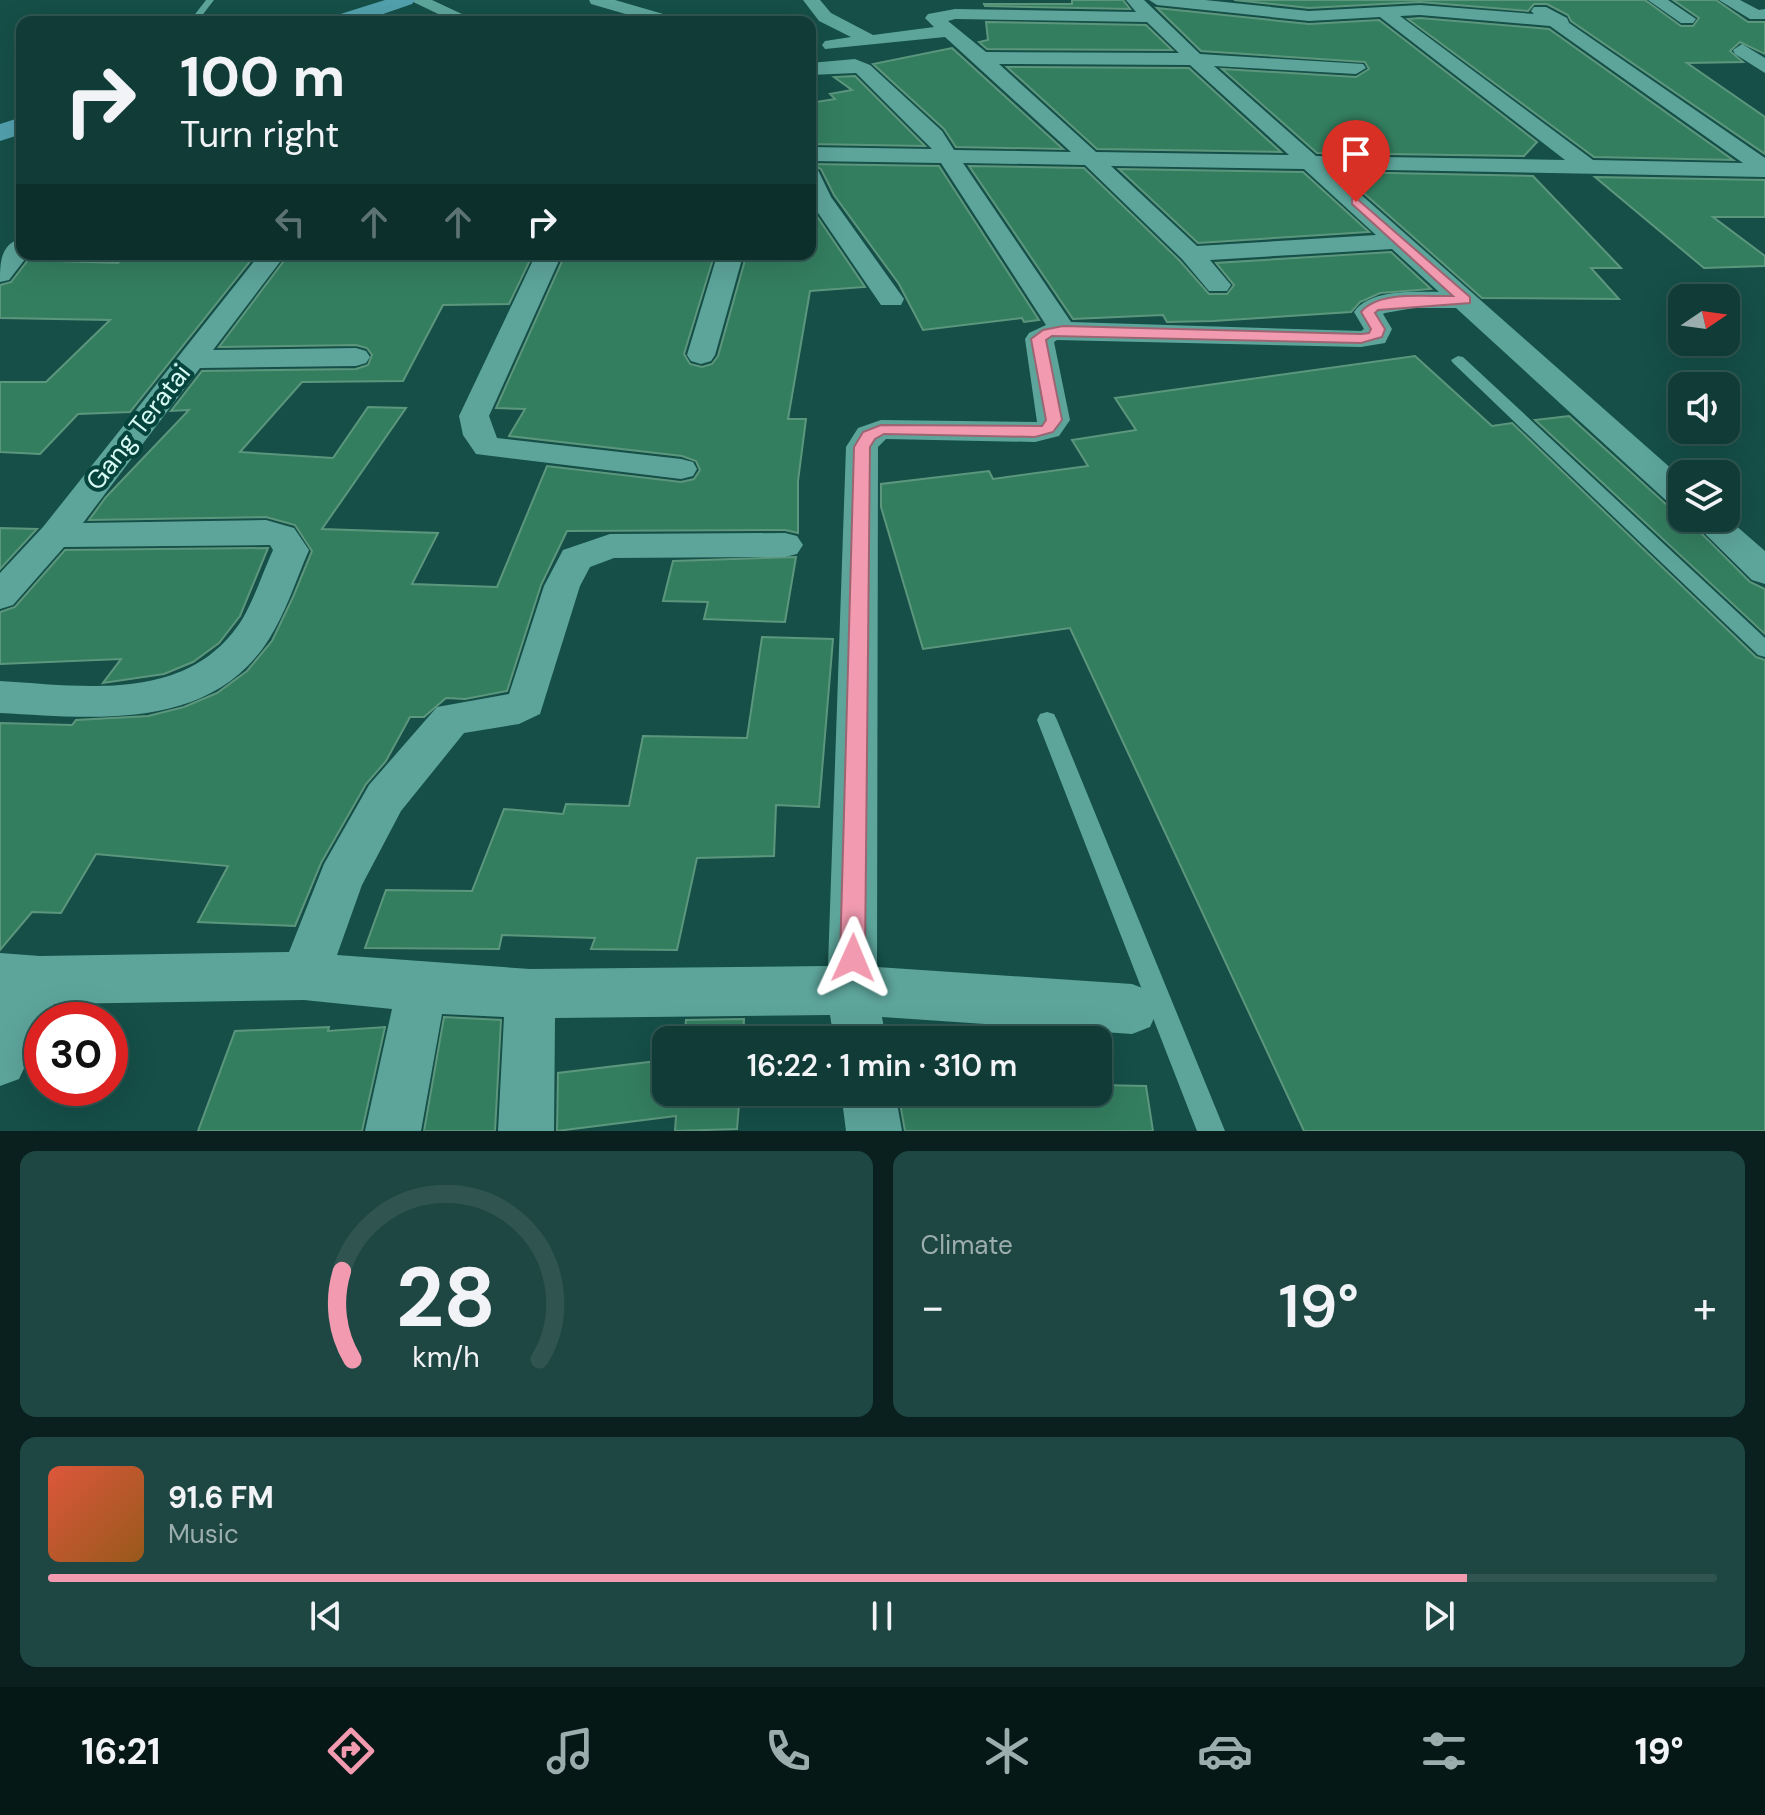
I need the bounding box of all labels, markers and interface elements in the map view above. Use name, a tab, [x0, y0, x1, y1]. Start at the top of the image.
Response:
text: 100 m	[180, 40, 345, 113]
icon: right	[48, 48, 152, 152]
text: Turn right	[180, 111, 339, 158]
pin	[1322, 120, 1390, 202]
icon: arrive	[1334, 132, 1378, 176]
icon: left	[268, 200, 312, 244]
icon: ahead	[352, 200, 396, 244]
icon: ahead	[436, 200, 480, 244]
icon: right	[520, 200, 564, 244]
north arrow	[1668, 284, 1740, 356]
map controls	[1668, 284, 1740, 532]
street label: Gang Teratai	[78, 357, 198, 497]
button: sound	[1668, 372, 1740, 444]
button: layers	[1668, 460, 1740, 532]
position arrow	[811, 916, 895, 1000]
speed limit sign: 30	[24, 1002, 128, 1106]
text: 16:22 · 1 min · 310 m	[747, 1046, 1017, 1085]
text: Climate	[921, 1228, 1013, 1262]
text: 28	[396, 1243, 496, 1352]
text: 19°	[1279, 1267, 1359, 1346]
text: −	[921, 1278, 945, 1336]
text: +	[1693, 1278, 1717, 1336]
text: km/h	[412, 1339, 480, 1376]
text: 91.6 FM	[168, 1478, 274, 1517]
text: Music	[168, 1517, 239, 1551]
icon: previous	[304, 1594, 348, 1638]
icon: pause	[860, 1594, 904, 1638]
icon: next	[1417, 1594, 1461, 1638]
icon: directions	[323, 1723, 379, 1779]
icon: music	[542, 1723, 598, 1779]
icon: phone	[760, 1723, 816, 1779]
icon: climate	[979, 1723, 1035, 1779]
icon: car	[1197, 1723, 1253, 1779]
icon: filters	[1416, 1723, 1472, 1779]
text: 16:21	[81, 1728, 160, 1775]
text: 19°	[1635, 1728, 1684, 1775]

